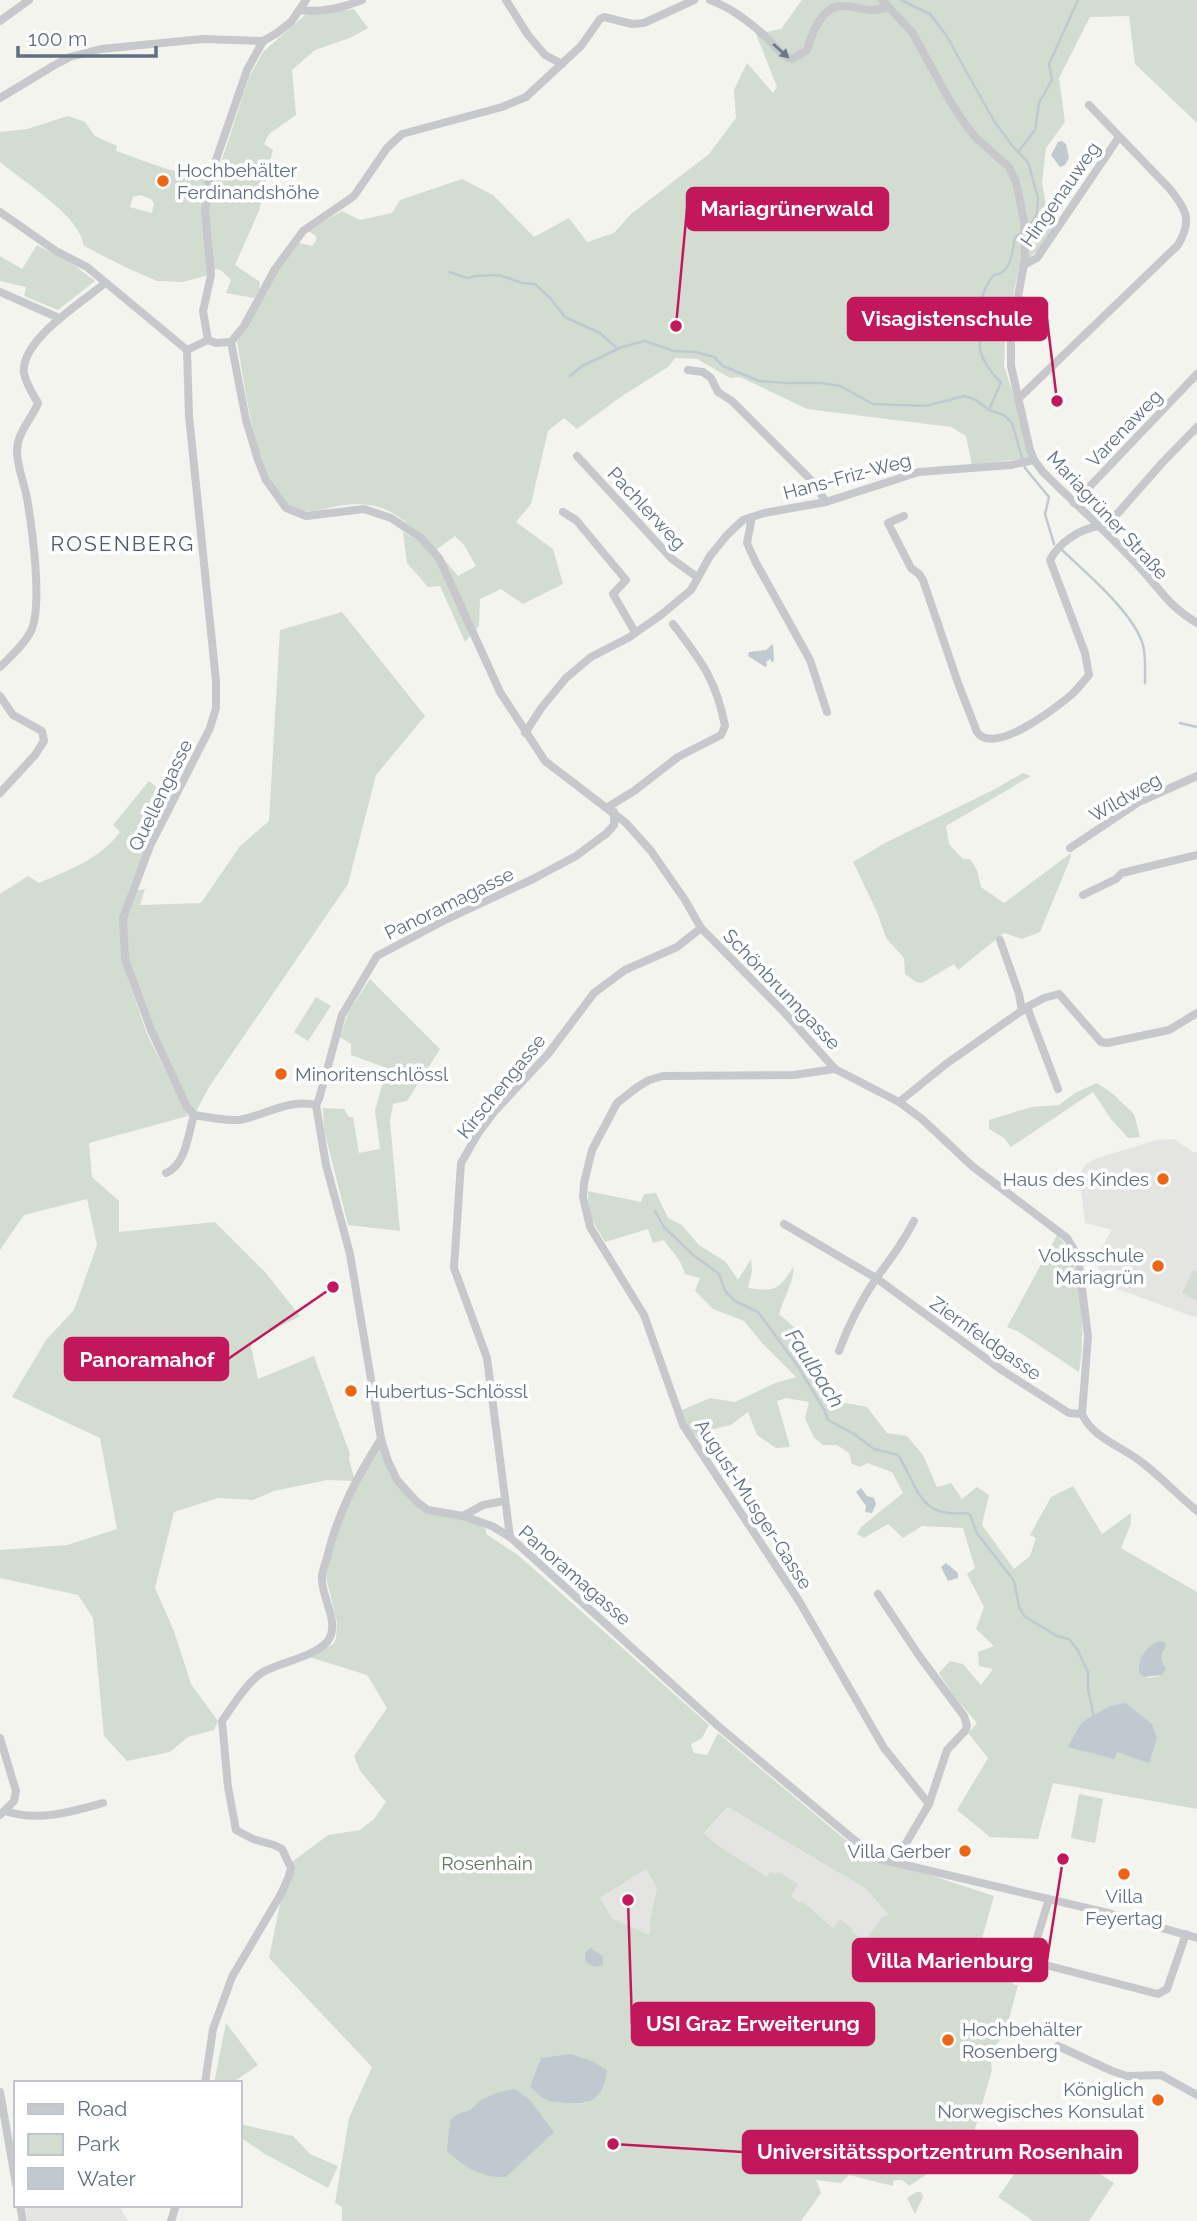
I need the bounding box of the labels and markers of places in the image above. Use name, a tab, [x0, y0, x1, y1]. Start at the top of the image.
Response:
place label: Hochbehälter Ferdinandshöhe	[177, 159, 319, 203]
marker: Hochbehälter Ferdinandshöhe	[155, 173, 171, 189]
callout: Mariagrünerwald	[687, 188, 888, 230]
callout: Visagistenschule	[848, 298, 1047, 340]
place label: Minoritenschlössl	[295, 1063, 449, 1085]
marker: Minoritenschlössl	[273, 1066, 289, 1082]
place label: Haus des Kindes	[1003, 1168, 1149, 1190]
marker: Haus des Kindes	[1155, 1171, 1171, 1187]
place label: Volksschule Mariagrün	[1038, 1244, 1144, 1288]
marker: Volksschule Mariagrün	[1150, 1258, 1166, 1274]
callout: Panoramahof	[65, 1338, 228, 1380]
place label: Hubertus-Schlössl	[365, 1380, 529, 1402]
marker: Hubertus-Schlössl	[343, 1383, 359, 1399]
place label: Villa Gerber	[847, 1840, 951, 1862]
marker: Villa Gerber	[957, 1843, 973, 1859]
marker: Villa Feyertag	[1116, 1866, 1132, 1882]
place label: Villa Feyertag	[1085, 1885, 1163, 1929]
callout: Villa Marienburg	[853, 1939, 1047, 1981]
callout: USI Graz Erweiterung	[632, 2003, 874, 2045]
place label: Hochbehälter Rosenberg	[962, 2018, 1083, 2062]
marker: Hochbehälter Rosenberg	[940, 2032, 956, 2048]
place label: Königlich Norwegisches Konsulat	[937, 2078, 1145, 2122]
marker: Königlich Norwegisches Konsulat	[1150, 2092, 1166, 2108]
callout: Universitätssportzentrum Rosenhain	[743, 2131, 1137, 2173]

